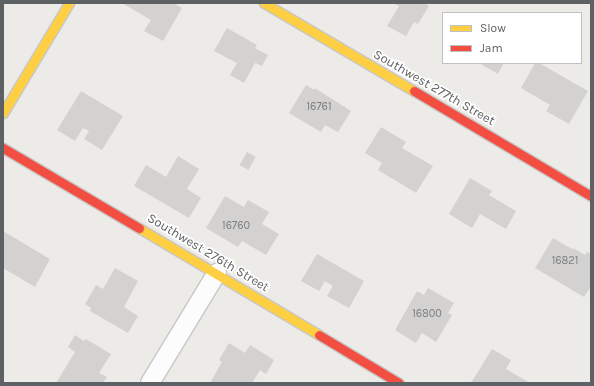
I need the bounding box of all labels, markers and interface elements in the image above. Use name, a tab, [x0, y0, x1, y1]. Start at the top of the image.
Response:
legend	[442, 12, 582, 64]
text: Slow	[480, 21, 506, 35]
text: Jam	[480, 41, 503, 55]
street label: Southwest 277th Street	[370, 47, 498, 129]
house number: 16761	[306, 100, 332, 114]
street label: Southwest 276th Street	[144, 211, 272, 295]
house number: 16760	[222, 219, 250, 233]
house number: 16821	[552, 254, 578, 268]
house number: 16800	[412, 307, 442, 321]

